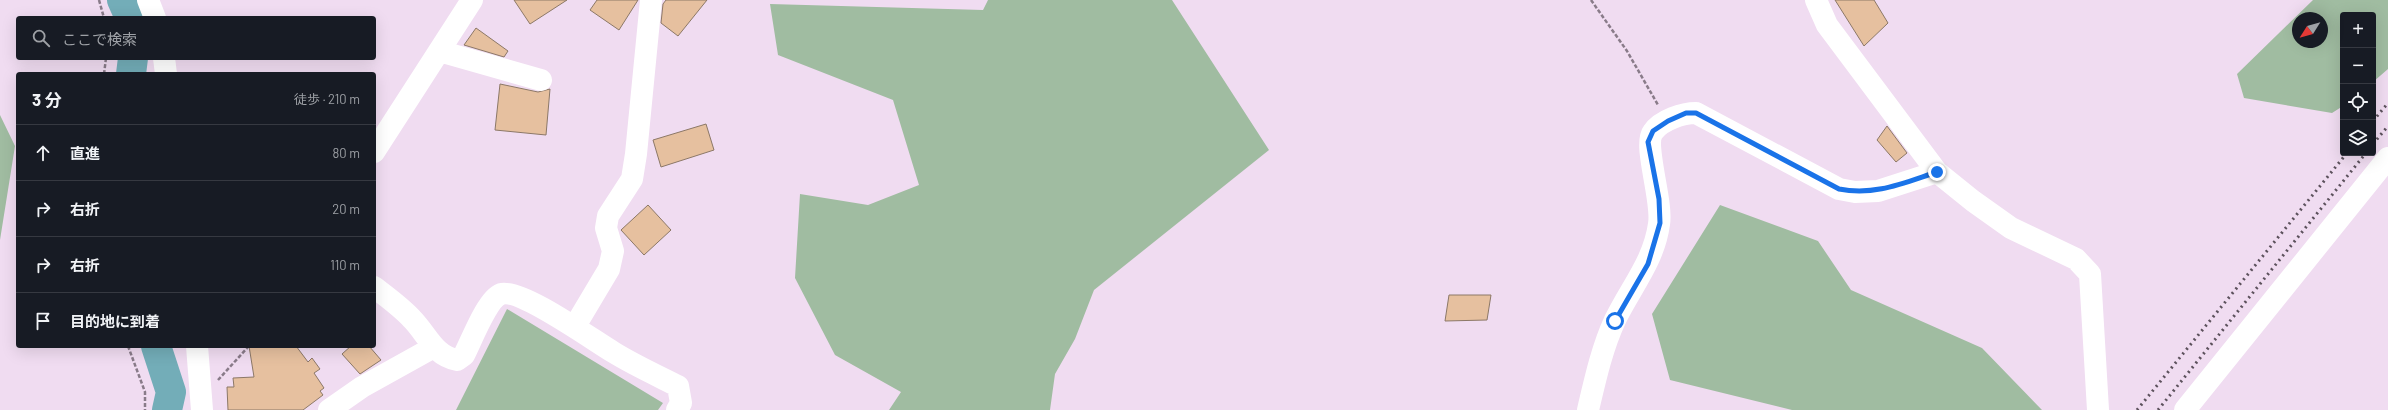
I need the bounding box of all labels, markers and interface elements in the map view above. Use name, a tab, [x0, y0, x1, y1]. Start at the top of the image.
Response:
north arrow	[2292, 12, 2328, 48]
map controls	[2340, 12, 2376, 156]
button: +	[2340, 12, 2376, 48]
search box	[16, 16, 376, 60]
icon: search	[30, 27, 52, 49]
text: ここで検索	[62, 30, 137, 48]
button: −	[2340, 48, 2376, 84]
button: locate	[2340, 84, 2376, 120]
text: 3 分	[32, 89, 62, 109]
text: 徒歩 · 210 m	[294, 91, 360, 107]
button: layers	[2340, 120, 2376, 156]
icon: ahead	[32, 142, 54, 164]
text: 直進	[70, 144, 100, 162]
text: 80 m	[333, 145, 360, 161]
route end	[1928, 163, 1946, 181]
icon: right	[32, 198, 54, 220]
text: 右折	[70, 200, 100, 218]
text: 20 m	[332, 201, 360, 217]
icon: right	[32, 254, 54, 276]
text: 右折	[70, 256, 100, 274]
text: 110 m	[330, 257, 360, 273]
icon: arrive	[32, 310, 54, 332]
text: 目的地に到着	[70, 312, 160, 330]
route start	[1606, 312, 1624, 330]

